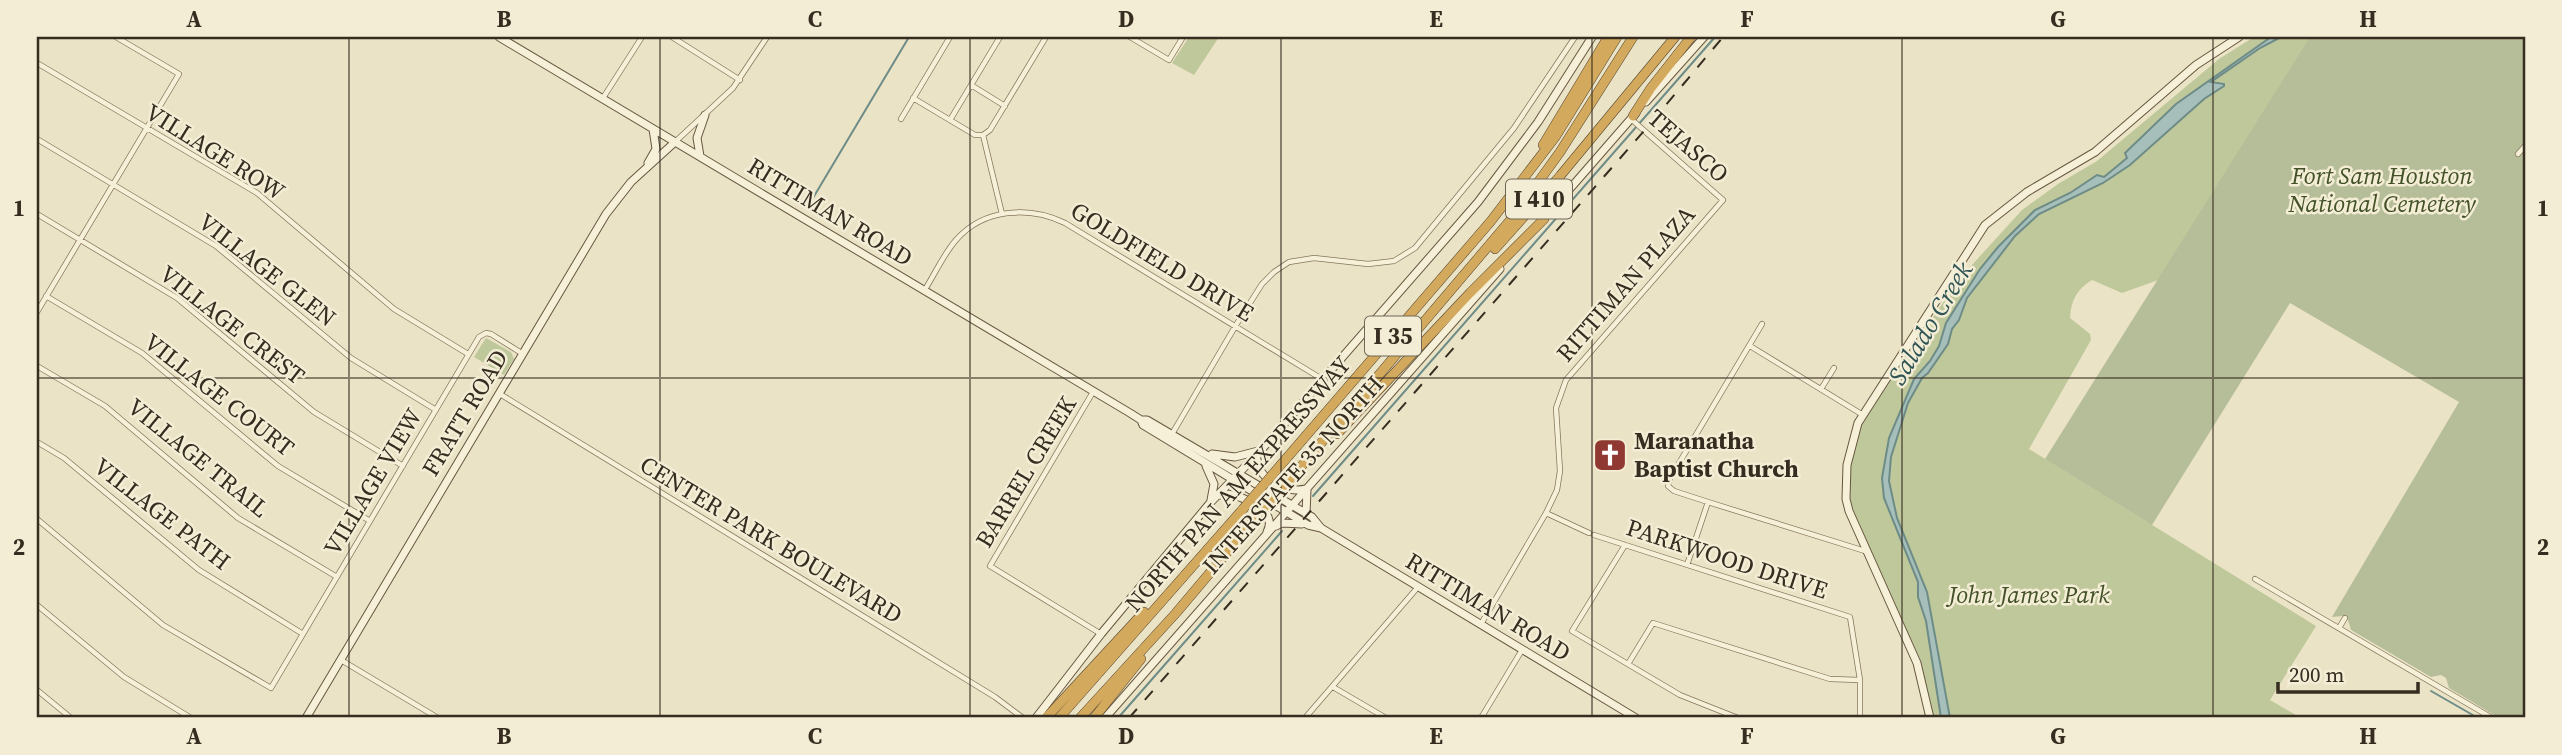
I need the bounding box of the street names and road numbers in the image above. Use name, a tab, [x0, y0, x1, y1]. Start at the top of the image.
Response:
street label: VILLAGE ROW	[139, 95, 291, 208]
street label: TEJASCO	[1641, 101, 1736, 190]
street label: RITTIMAN ROAD	[742, 149, 919, 274]
road number: I 410	[1506, 180, 1572, 218]
street label: GOLDFIELD DRIVE	[1065, 194, 1260, 329]
street label: RITTIMAN PLAZA	[1549, 199, 1703, 369]
street label: VILLAGE GLEN	[192, 205, 343, 334]
street label: VILLAGE CREST	[153, 257, 312, 392]
road number: I 35	[1365, 316, 1421, 356]
street label: VILLAGE COURT	[137, 325, 302, 464]
street label: FRATT ROAD	[414, 343, 515, 482]
street label: NORTH PAN AM EXPRESSWAY	[1117, 349, 1358, 619]
street label: INTERSTATE 35 NORTH	[1195, 368, 1391, 581]
street label: VILLAGE TRAIL	[121, 390, 276, 525]
street label: BARREL CREEK	[967, 390, 1084, 554]
street label: VILLAGE VIEW	[316, 402, 429, 561]
street label: CENTER PARK BOULEVARD	[634, 448, 909, 631]
street label: VILLAGE PATH	[87, 450, 237, 577]
street label: PARKWOOD DRIVE	[1622, 510, 1832, 607]
street label: RITTIMAN ROAD	[1400, 544, 1577, 669]

